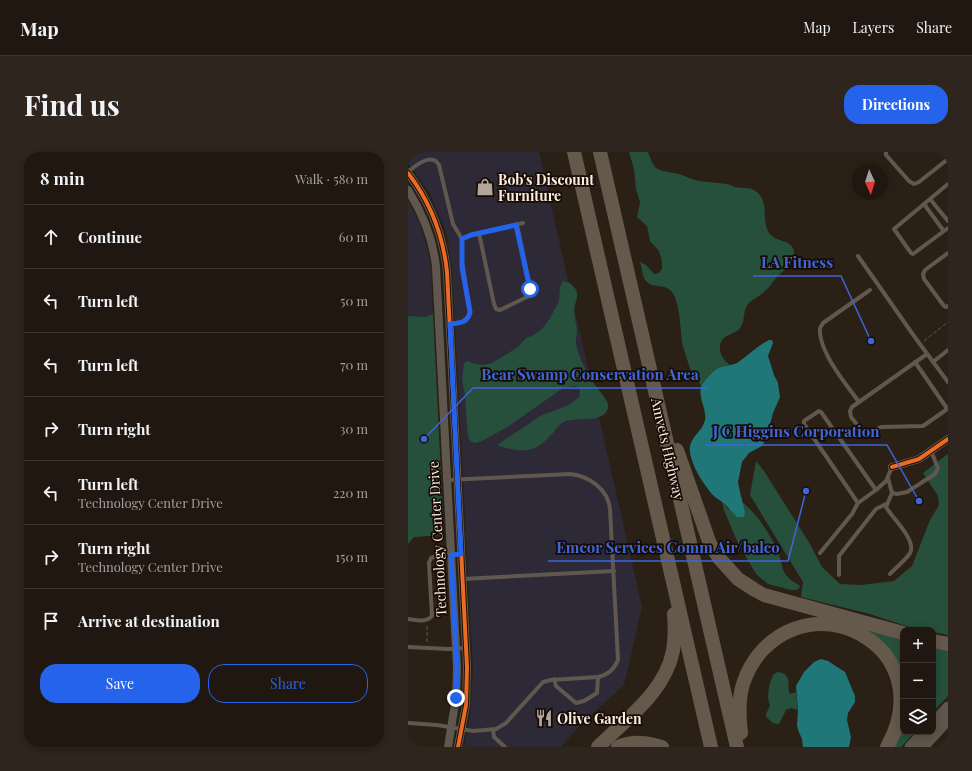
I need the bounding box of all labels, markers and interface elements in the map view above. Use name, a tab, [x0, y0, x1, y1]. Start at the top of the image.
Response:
text: Map	[20, 15, 59, 41]
text: Map	[803, 18, 831, 37]
text: Layers	[853, 18, 894, 37]
text: Share	[916, 18, 952, 37]
button: Directions	[844, 85, 948, 124]
text: Find us	[24, 86, 120, 123]
north arrow	[852, 164, 888, 200]
text: 8 min	[40, 167, 85, 189]
text: Walk · 580 m	[295, 170, 368, 187]
place label: Bob's Discount Furniture	[498, 170, 594, 205]
shop icon: Bob's Discount Furniture	[475, 177, 495, 197]
icon: ahead	[40, 226, 62, 248]
text: Continue	[78, 227, 142, 247]
text: 60 m	[339, 228, 368, 245]
callout: LA Fitness	[753, 249, 841, 276]
text: LA Fitness	[761, 252, 833, 272]
route start	[521, 280, 539, 298]
icon: left	[40, 290, 62, 312]
text: Turn left	[78, 291, 139, 311]
text: 50 m	[340, 292, 368, 309]
icon: left	[40, 354, 62, 376]
text: Turn left	[78, 355, 139, 375]
text: 70 m	[340, 356, 368, 373]
callout: Bear Swamp Conservation Area	[473, 361, 707, 388]
text: Bear Swamp Conservation Area	[481, 364, 699, 384]
street label: Amvets Highway	[647, 395, 689, 502]
icon: right	[40, 418, 62, 440]
callout: J C Higgins Corporation	[705, 418, 887, 445]
text: Turn right	[78, 419, 151, 439]
text: 30 m	[340, 420, 368, 437]
text: J C Higgins Corporation	[712, 421, 880, 441]
street label: Technology Center Drive	[423, 461, 451, 617]
text: Turn left	[78, 474, 139, 494]
icon: left	[40, 482, 62, 504]
text: 220 m	[333, 484, 368, 501]
text: Technology Center Drive	[78, 494, 223, 511]
callout: Emcor Services Comm Air/balco	[548, 534, 788, 561]
text: Emcor Services Comm Air/balco	[556, 537, 780, 557]
text: Turn right	[78, 538, 151, 558]
icon: right	[40, 546, 62, 568]
text: 150 m	[335, 548, 368, 565]
text: Technology Center Drive	[78, 558, 223, 575]
icon: arrive	[40, 610, 62, 632]
text: Arrive at destination	[78, 611, 220, 631]
map controls	[900, 627, 936, 735]
button: +	[900, 627, 936, 663]
button: −	[900, 663, 936, 699]
button: Save	[40, 664, 200, 703]
button: Share	[208, 664, 368, 703]
route end	[447, 689, 465, 707]
button: layers	[900, 699, 936, 735]
restaurant icon: Olive Garden	[534, 708, 554, 728]
place label: Olive Garden	[557, 709, 642, 728]

